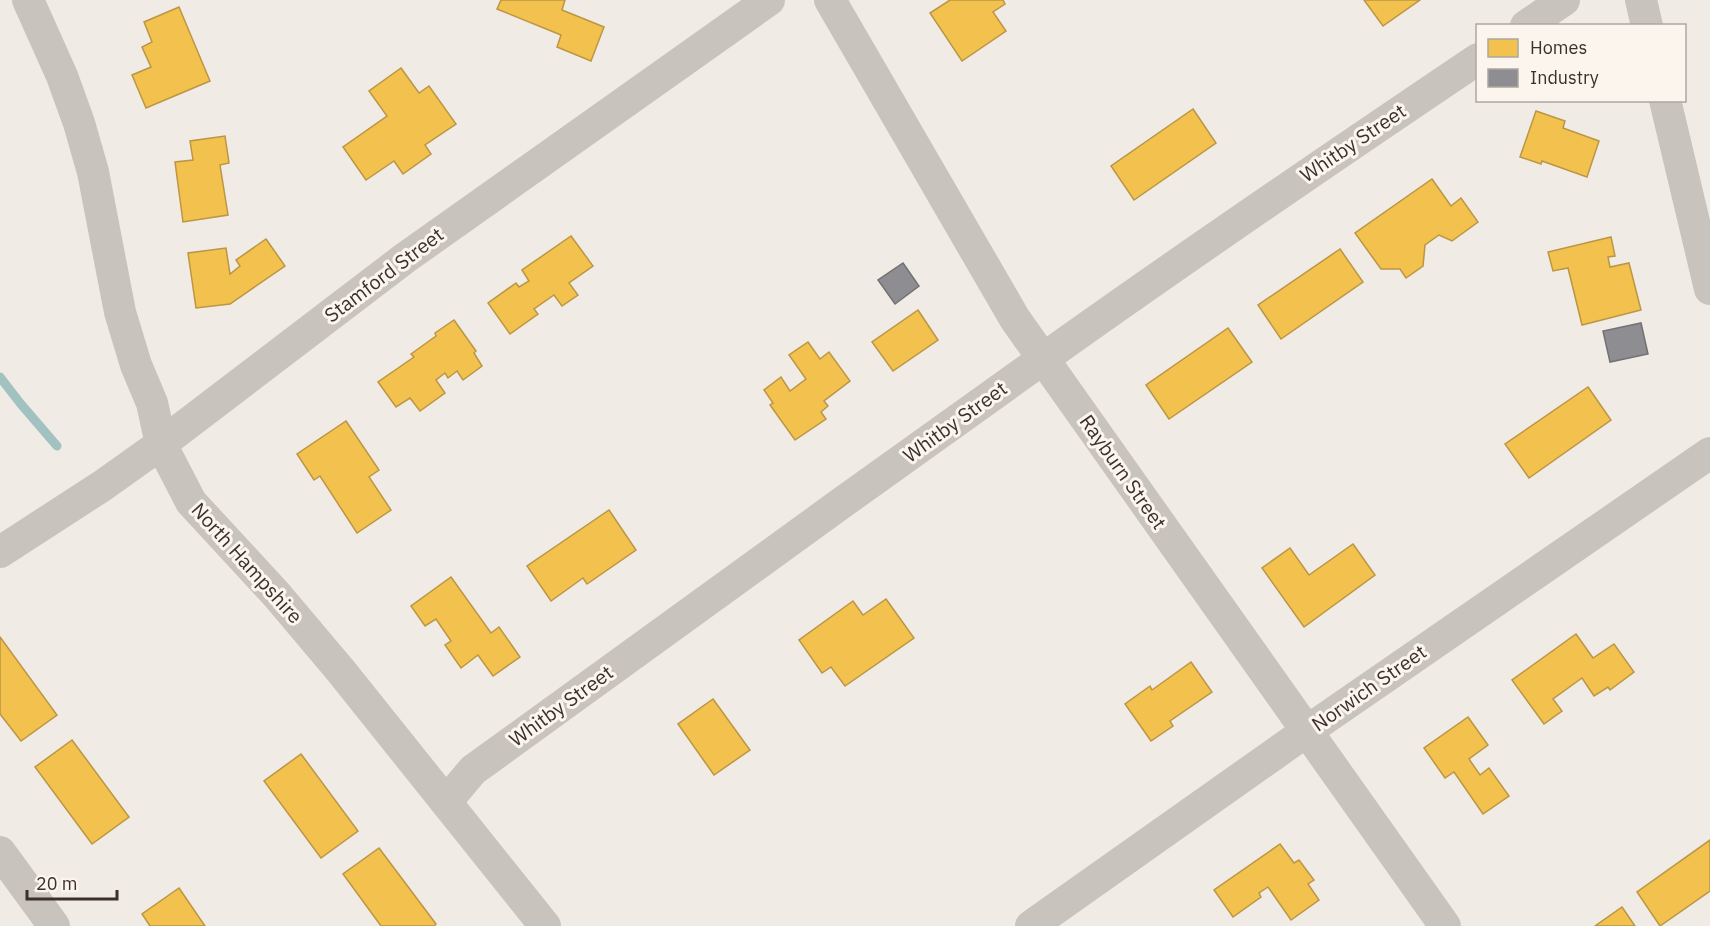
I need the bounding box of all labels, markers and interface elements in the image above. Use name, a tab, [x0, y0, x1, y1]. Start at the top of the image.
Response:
legend	[1476, 24, 1686, 102]
text: Homes	[1530, 36, 1587, 59]
text: Industry	[1530, 66, 1599, 89]
street label: Whitby Street	[1294, 97, 1411, 188]
street label: Stamford Street	[319, 221, 449, 328]
street label: Whitby Street	[897, 375, 1012, 468]
street label: Rayburn Street	[1074, 409, 1173, 535]
street label: North Hampshire	[186, 496, 309, 629]
street label: Norwich Street	[1306, 638, 1431, 737]
street label: Whitby Street	[503, 659, 618, 752]
scale bar	[27, 863, 117, 901]
text: 20 m	[36, 872, 78, 895]

